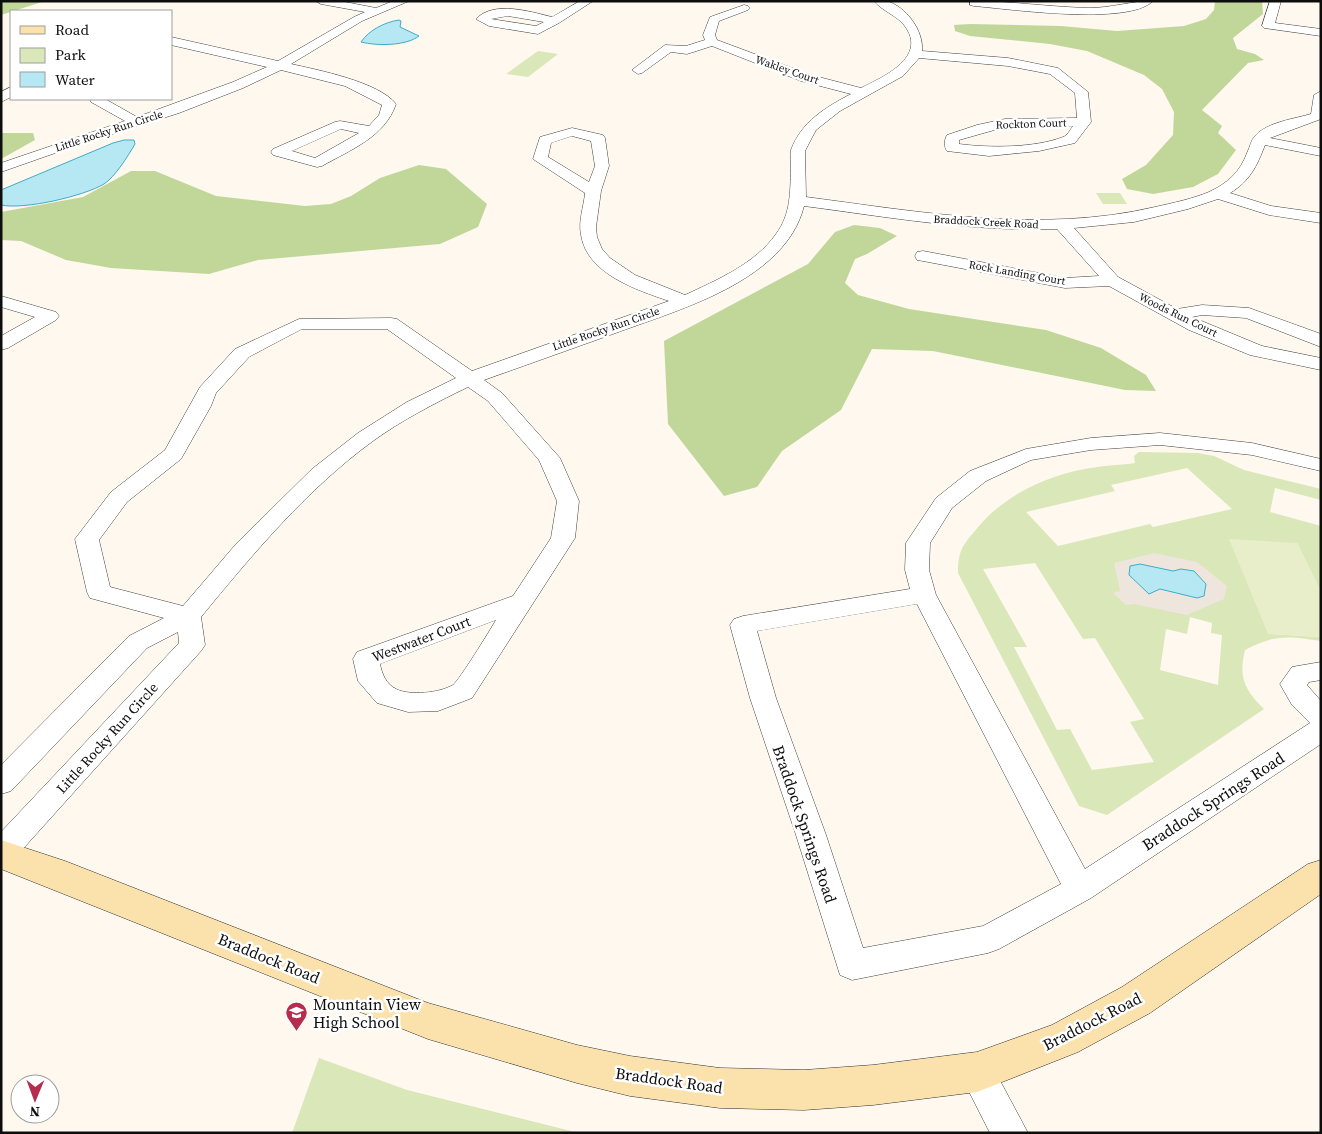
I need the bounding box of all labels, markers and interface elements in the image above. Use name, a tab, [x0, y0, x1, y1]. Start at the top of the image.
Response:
legend	[10, 10, 172, 100]
text: Road	[55, 19, 89, 40]
text: Park	[55, 44, 87, 65]
street label: Wakley Court	[753, 52, 821, 88]
text: Water	[55, 69, 96, 90]
street label: Little Rocky Run Circle	[53, 106, 165, 156]
street label: Rockton Court	[995, 115, 1067, 133]
street label: Braddock Creek Road	[933, 212, 1040, 232]
street label: Rock Landing Court	[968, 257, 1067, 289]
street label: Woods Run Court	[1136, 289, 1220, 341]
street label: Little Rocky Run Circle	[550, 303, 662, 354]
street label: Westwater Court	[369, 611, 474, 667]
street label: Little Rocky Run Circle	[52, 678, 162, 798]
street label: Braddock Springs Road	[768, 742, 842, 906]
street label: Braddock Springs Road	[1138, 747, 1288, 855]
street label: Braddock Road	[215, 928, 323, 988]
street label: Braddock Road	[1039, 987, 1145, 1055]
place label: Mountain View High School	[313, 993, 422, 1033]
school or university icon: Mountain View High School	[285, 1001, 309, 1032]
street label: Braddock Road	[614, 1062, 724, 1098]
north arrow	[10, 1074, 60, 1124]
text: N	[29, 1102, 40, 1122]

